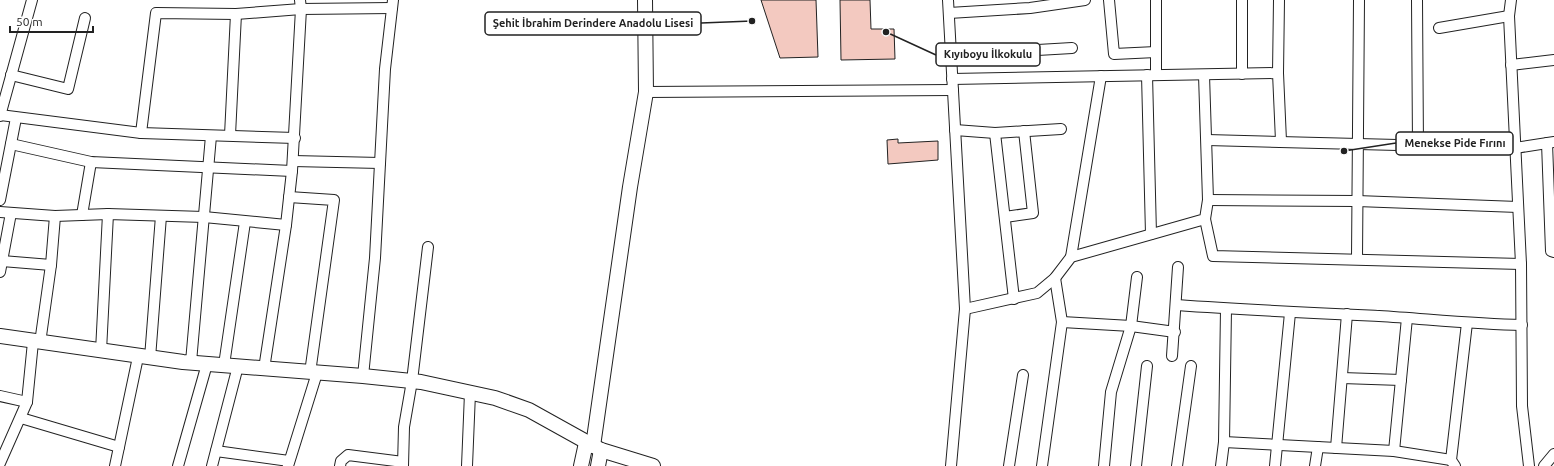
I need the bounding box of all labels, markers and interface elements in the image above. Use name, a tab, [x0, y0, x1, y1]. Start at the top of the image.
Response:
scale bar	[10, 8, 93, 34]
callout: Şehit İbrahim Derindere Anadolu Lisesi	[485, 12, 701, 35]
text: 50 m	[16, 15, 43, 28]
text: Şehit İbrahim Derindere Anadolu Lisesi	[493, 17, 693, 29]
callout: Kıyıboyu İlkokulu	[936, 43, 1040, 66]
text: Kıyıboyu İlkokulu	[944, 48, 1032, 60]
callout: Menekse Pide Fırını	[1396, 132, 1513, 155]
text: Menekse Pide Fırını	[1404, 137, 1506, 149]

